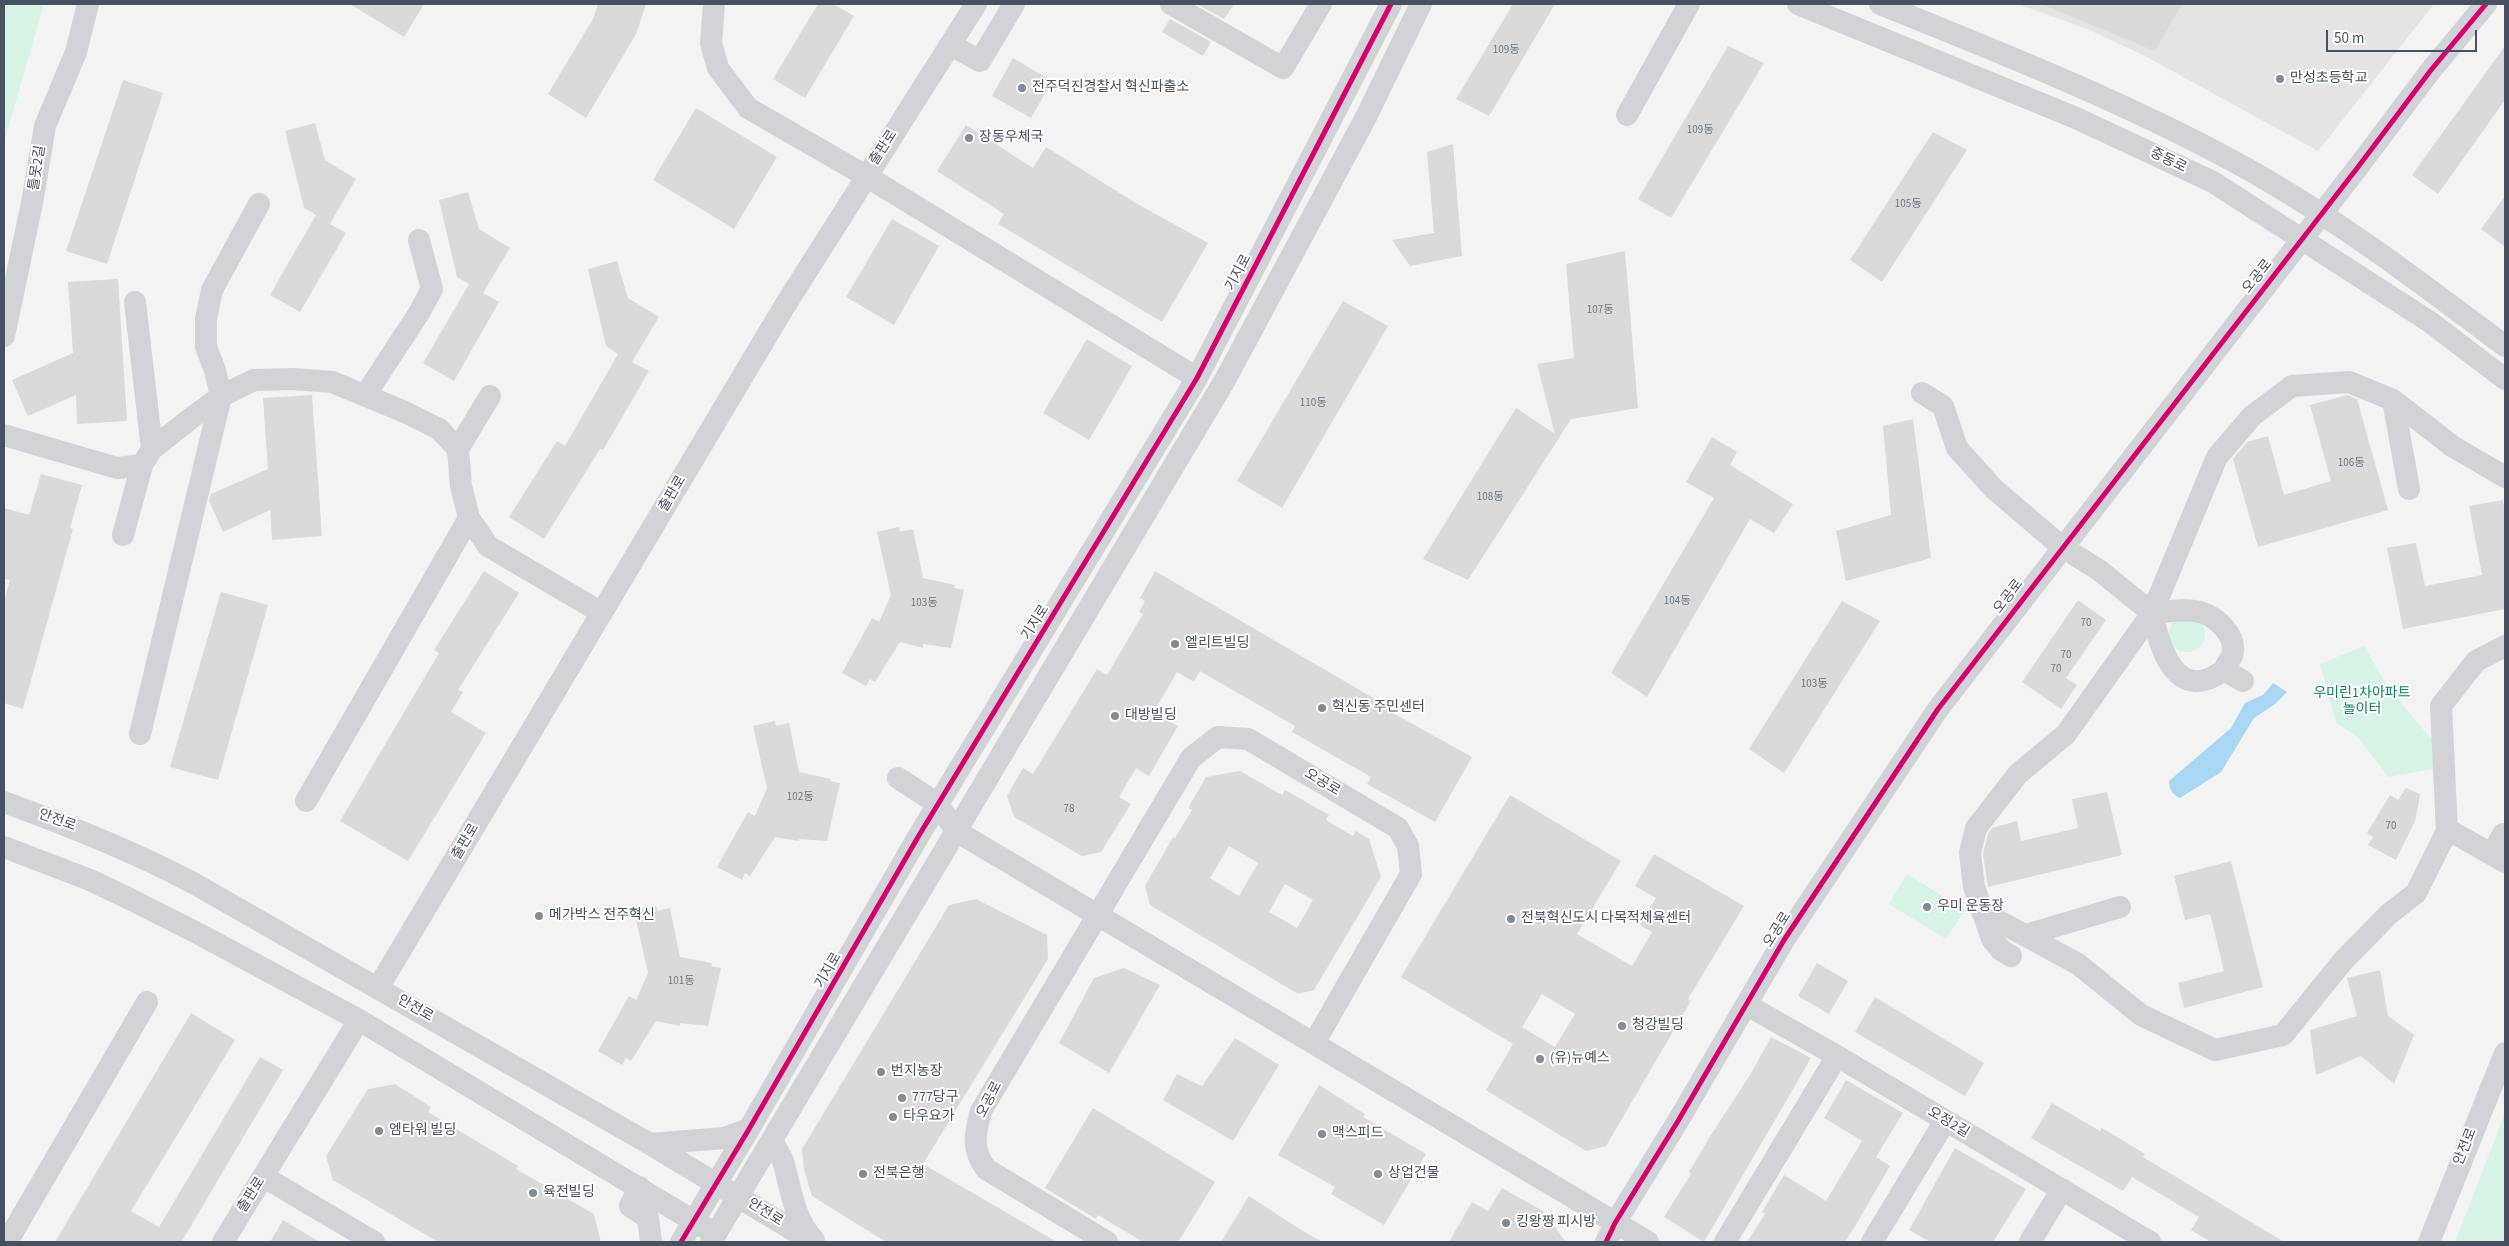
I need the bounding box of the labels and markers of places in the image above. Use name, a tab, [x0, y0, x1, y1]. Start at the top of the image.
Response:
place label: 만성초등학교	[2290, 71, 2367, 87]
marker: 만성초등학교	[2274, 73, 2286, 85]
place label: 전주덕진경찰서 혁신파출소	[1032, 80, 1189, 96]
marker: 전주덕진경찰서 혁신파출소	[1016, 82, 1028, 94]
place label: 장동우체국	[979, 130, 1043, 146]
marker: 장동우체국	[963, 132, 975, 144]
place label: 엘리트빌딩	[1185, 636, 1249, 652]
marker: 엘리트빌딩	[1169, 638, 1181, 650]
place label: 혁신동 주민센터	[1332, 700, 1425, 716]
marker: 혁신동 주민센터	[1316, 702, 1328, 714]
place label: 대방빌딩	[1125, 708, 1177, 724]
marker: 대방빌딩	[1109, 710, 1121, 722]
place label: 우미 운동장	[1937, 899, 2004, 915]
marker: 우미 운동장	[1921, 901, 1933, 913]
place label: 메가박스 전주혁신	[549, 908, 655, 924]
marker: 메가박스 전주혁신	[533, 910, 545, 922]
place label: 전북혁신도시 다목적체육센터	[1521, 911, 1691, 927]
marker: 전북혁신도시 다목적체육센터	[1505, 913, 1517, 925]
place label: 청강빌딩	[1632, 1018, 1684, 1034]
marker: 청강빌딩	[1616, 1020, 1628, 1032]
place label: (유)뉴예스	[1550, 1051, 1610, 1067]
marker: (유)뉴예스	[1534, 1053, 1546, 1065]
place label: 번지농장	[891, 1064, 943, 1080]
marker: 번지농장	[875, 1066, 887, 1078]
place label: 777당구	[912, 1090, 959, 1106]
marker: 777당구	[896, 1092, 908, 1104]
place label: 타우요가	[903, 1109, 955, 1125]
marker: 타우요가	[887, 1111, 899, 1123]
place label: 엠타워 빌딩	[389, 1123, 456, 1139]
marker: 엠타워 빌딩	[373, 1125, 385, 1137]
place label: 맥스피드	[1332, 1126, 1384, 1142]
marker: 맥스피드	[1316, 1128, 1328, 1140]
place label: 전북은행	[873, 1166, 925, 1182]
place label: 상업건물	[1388, 1166, 1440, 1182]
marker: 전북은행	[857, 1168, 869, 1180]
marker: 상업건물	[1372, 1168, 1384, 1180]
place label: 육전빌딩	[543, 1185, 595, 1201]
marker: 육전빌딩	[527, 1187, 539, 1199]
place label: 킹왕짱 피시방	[1516, 1215, 1596, 1231]
marker: 킹왕짱 피시방	[1500, 1217, 1512, 1229]

